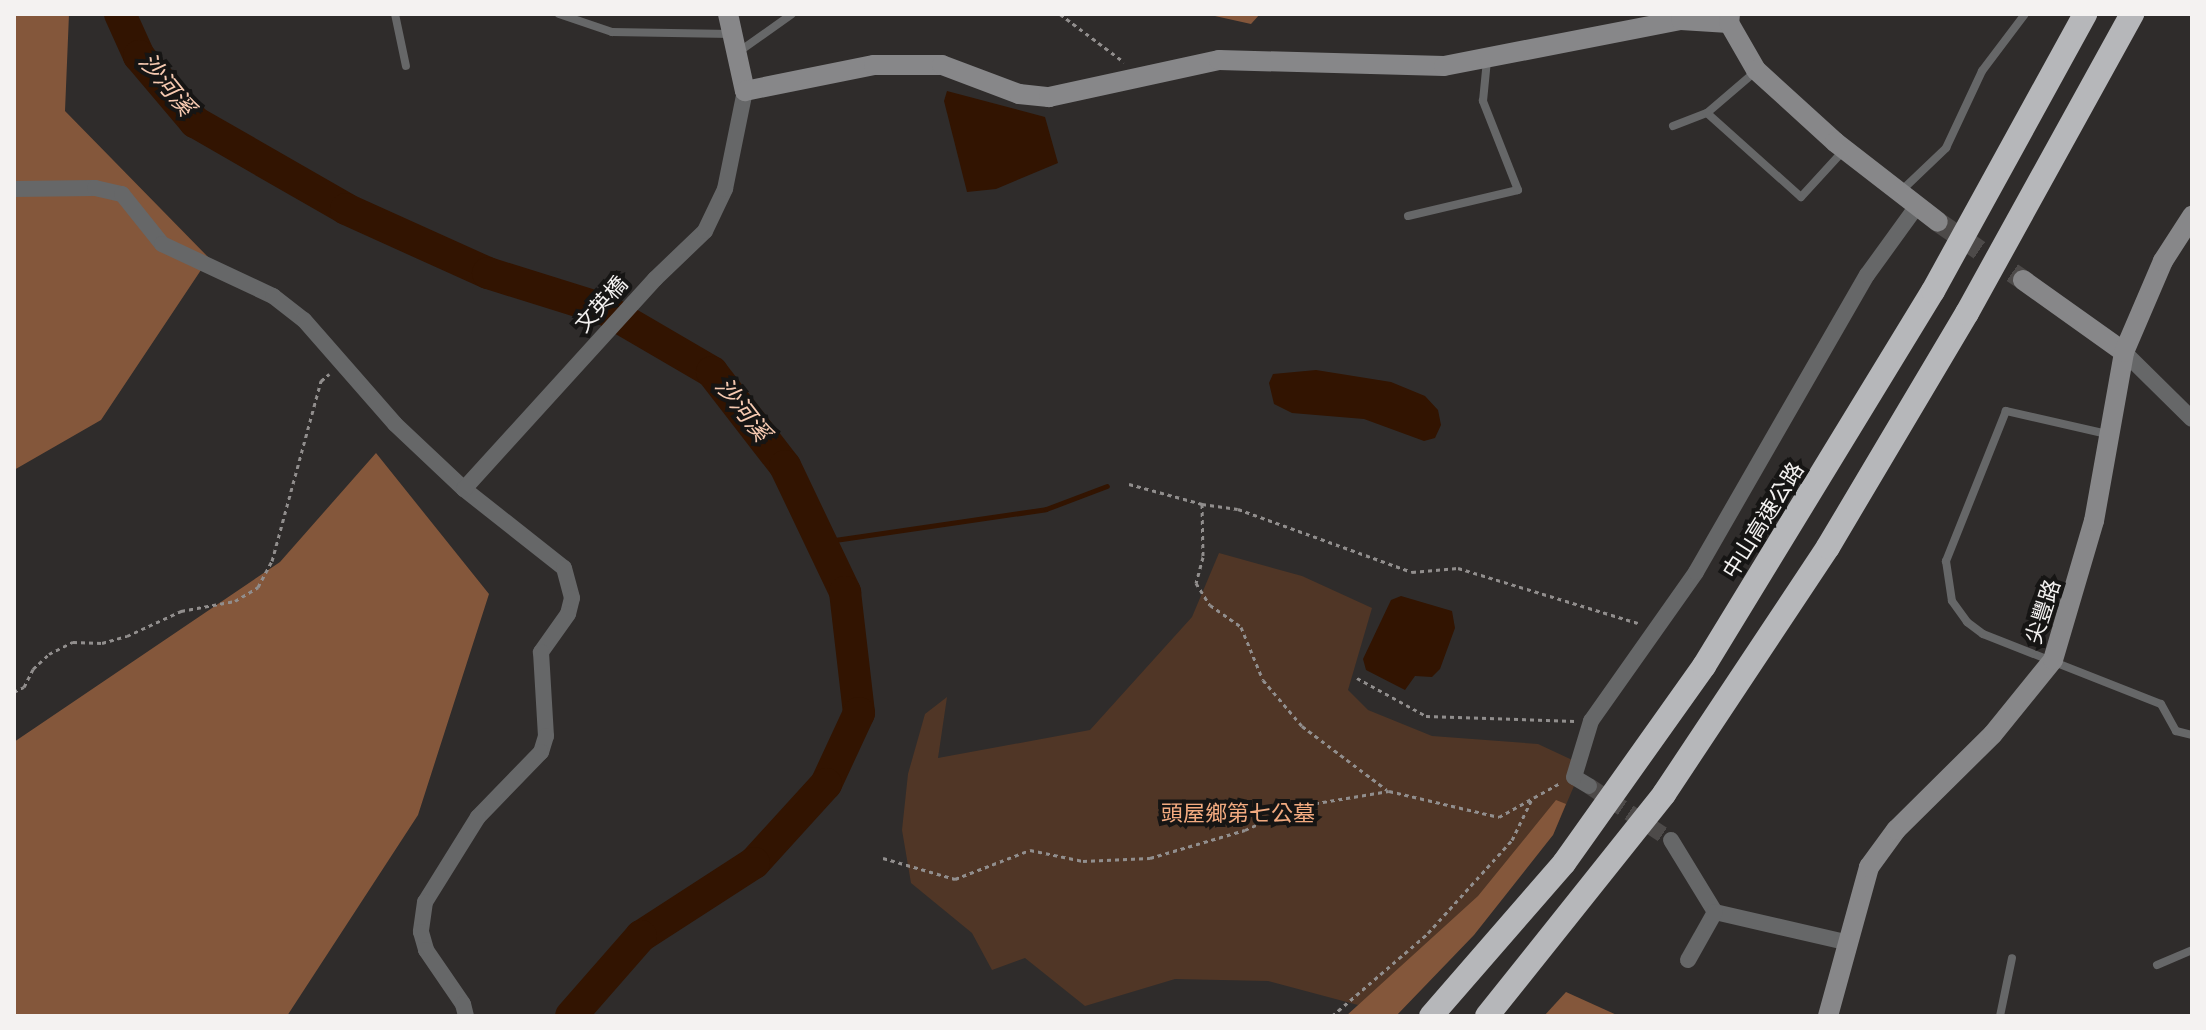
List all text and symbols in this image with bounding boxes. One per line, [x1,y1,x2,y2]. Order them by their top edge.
water label: 沙河溪 [132,48,200,122]
street label: 文英橋 [570,272,634,338]
water label: 沙河溪 [708,373,776,447]
street label: 中山高速公路 [1718,458,1810,584]
street label: 尖豐路 [2021,577,2067,647]
park label: 頭屋鄉第七公墓 [1161,802,1315,828]

